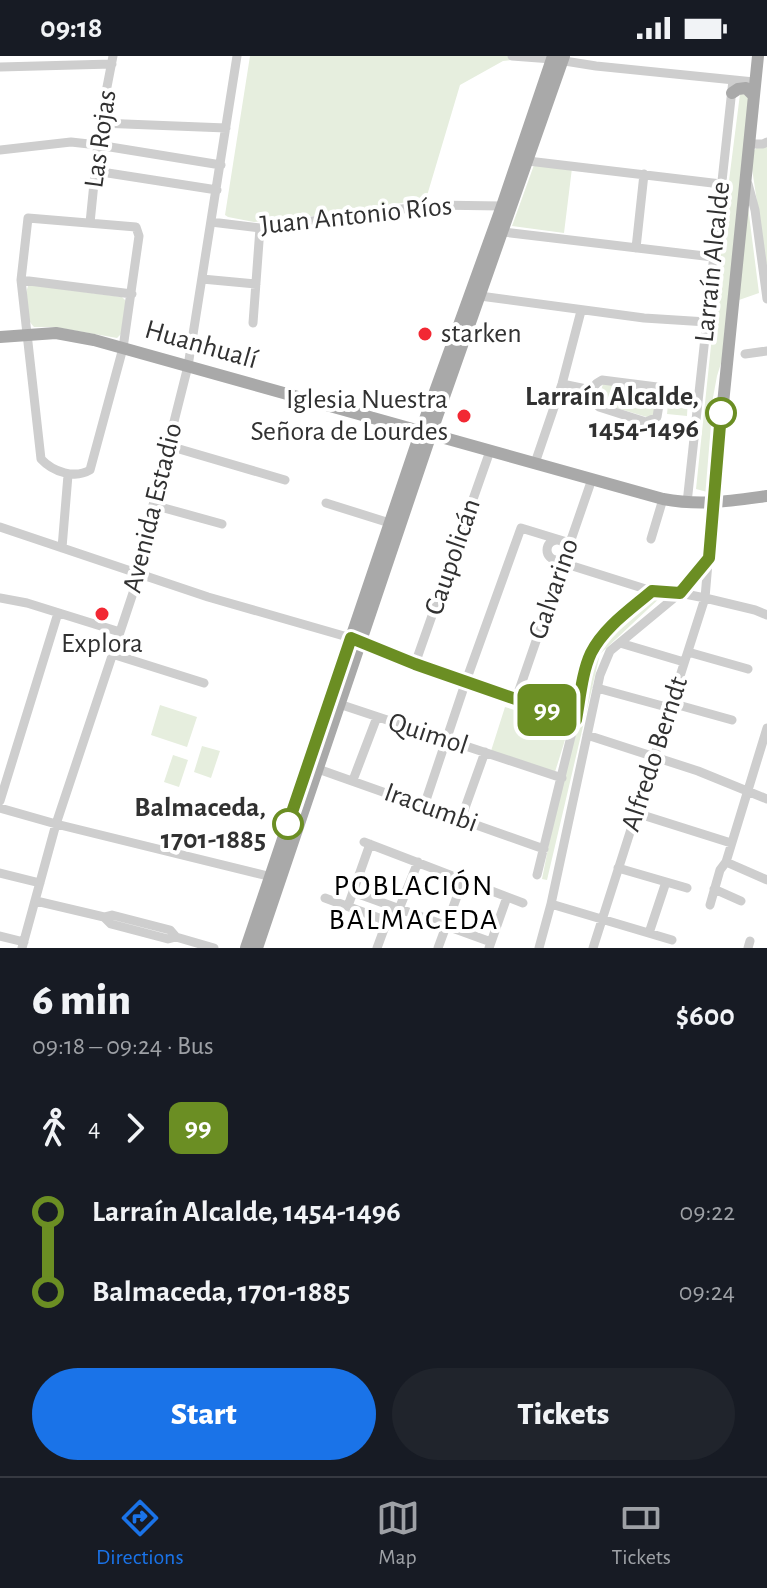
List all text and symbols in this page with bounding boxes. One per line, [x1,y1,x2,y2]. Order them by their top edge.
text: 09:18 [40,13,103,43]
street label: Las Rojas [80,88,122,190]
street label: Larraín Alcalde [691,180,735,344]
street label: Juan Antonio Ríos [259,192,453,240]
street label: Huanhualí [142,316,261,374]
place label: starken [441,320,522,348]
marker: starken [416,325,434,343]
place label: Larraín Alcalde, 1454-1496 [525,383,699,443]
place label: Iglesia Nuestra Señora de Lourdes [250,386,448,446]
marker: Larraín Alcalde, 1454-1496 [706,398,736,428]
marker: Iglesia Nuestra Señora de Lourdes [455,407,473,425]
street label: Avenida Estadio [118,420,188,596]
street label: Caupolicán [420,495,486,619]
street label: Galvarino [524,535,584,643]
marker: Explora [93,605,111,623]
place label: Explora [61,630,143,658]
street label: Alfredo Berndt [617,673,693,835]
line badge: 99 [511,684,583,736]
text: 99 [533,696,561,724]
street label: Quimol [385,708,471,760]
street label: Iracumbi [381,778,481,838]
place label: Balmaceda, 1701-1885 [134,794,266,854]
marker: Balmaceda, 1701-1885 [273,809,303,839]
district label: POBLACIÓN BALMACEDA [329,869,499,935]
text: 6 min [32,979,131,1023]
text: $600 [676,1001,735,1031]
text: 09:18 – 09:24 · Bus [32,1033,214,1059]
icon: walk [32,1106,76,1150]
icon: forward [113,1106,157,1150]
text: 99 [185,1114,212,1142]
text: 4 [88,1115,101,1141]
text: Larraín Alcalde, 1454-1496 [92,1197,401,1227]
text: 09:22 [679,1199,735,1225]
text: Balmaceda, 1701-1885 [92,1277,350,1307]
text: 09:24 [679,1279,735,1305]
button: Start [32,1368,376,1460]
button: Tickets [392,1368,735,1460]
tab: Directions [96,1496,184,1570]
tab: Map [376,1496,420,1570]
tab: Tickets [611,1496,671,1570]

